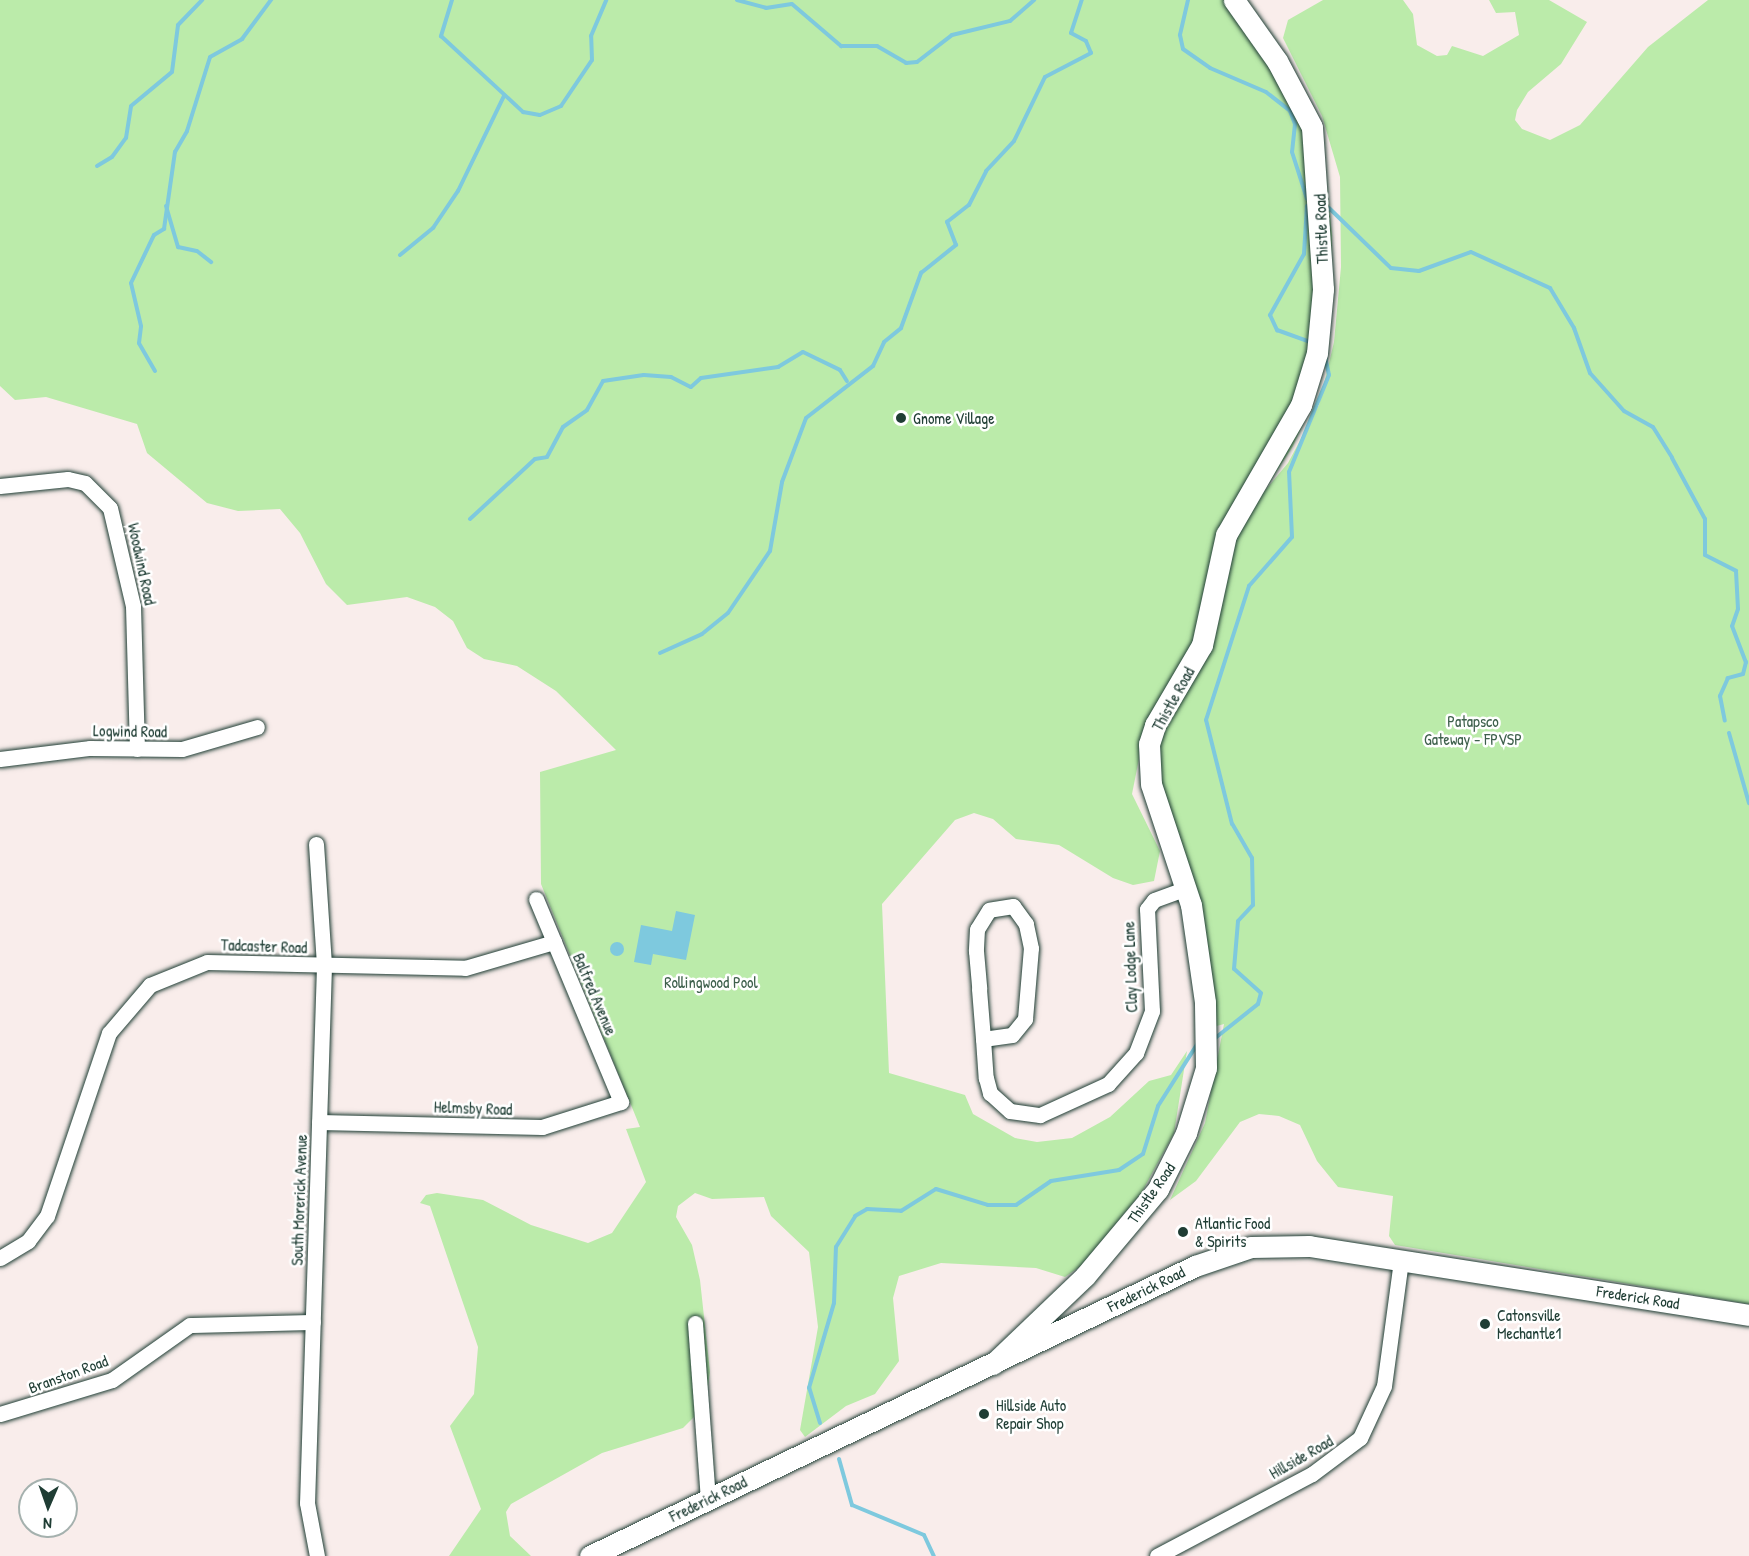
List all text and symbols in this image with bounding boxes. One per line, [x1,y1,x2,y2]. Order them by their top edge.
street label: Thistle Road [1310,194,1332,264]
place label: Gnome Village [913,408,995,428]
marker: Gnome Village [894,411,908,425]
street label: Woodwind Road [124,521,160,607]
street label: Thistle Road [1148,664,1198,734]
park label: Patapsco Gateway - FPVSP [1424,711,1522,749]
street label: Logwind Road [93,721,167,741]
street label: Clay Lodge Lane [1119,921,1141,1013]
street label: Tadcaster Road [220,935,308,957]
street label: Balfred Avenue [569,950,621,1038]
park label: Rollingwood Pool [664,972,758,992]
street label: Helmsby Road [433,1097,513,1119]
street label: South Morerick Avenue [287,1134,311,1266]
street label: Thistle Road [1123,1159,1179,1227]
place label: Atlantic Food & Spirits [1195,1213,1270,1251]
marker: Atlantic Food & Spirits [1176,1225,1190,1239]
street label: Frederick Road [1104,1262,1188,1316]
street label: Frederick Road [1595,1281,1681,1313]
place label: Catonsville Mechantle1 [1497,1305,1561,1343]
marker: Catonsville Mechantle1 [1478,1317,1492,1331]
street label: Branston Road [26,1351,110,1397]
place label: Hillside Auto Repair Shop [996,1395,1066,1433]
marker: Hillside Auto Repair Shop [977,1407,991,1421]
street label: Hillside Road [1266,1431,1336,1483]
street label: Frederick Road [666,1472,750,1526]
north arrow [18,1478,78,1538]
text: N [43,1513,52,1535]

